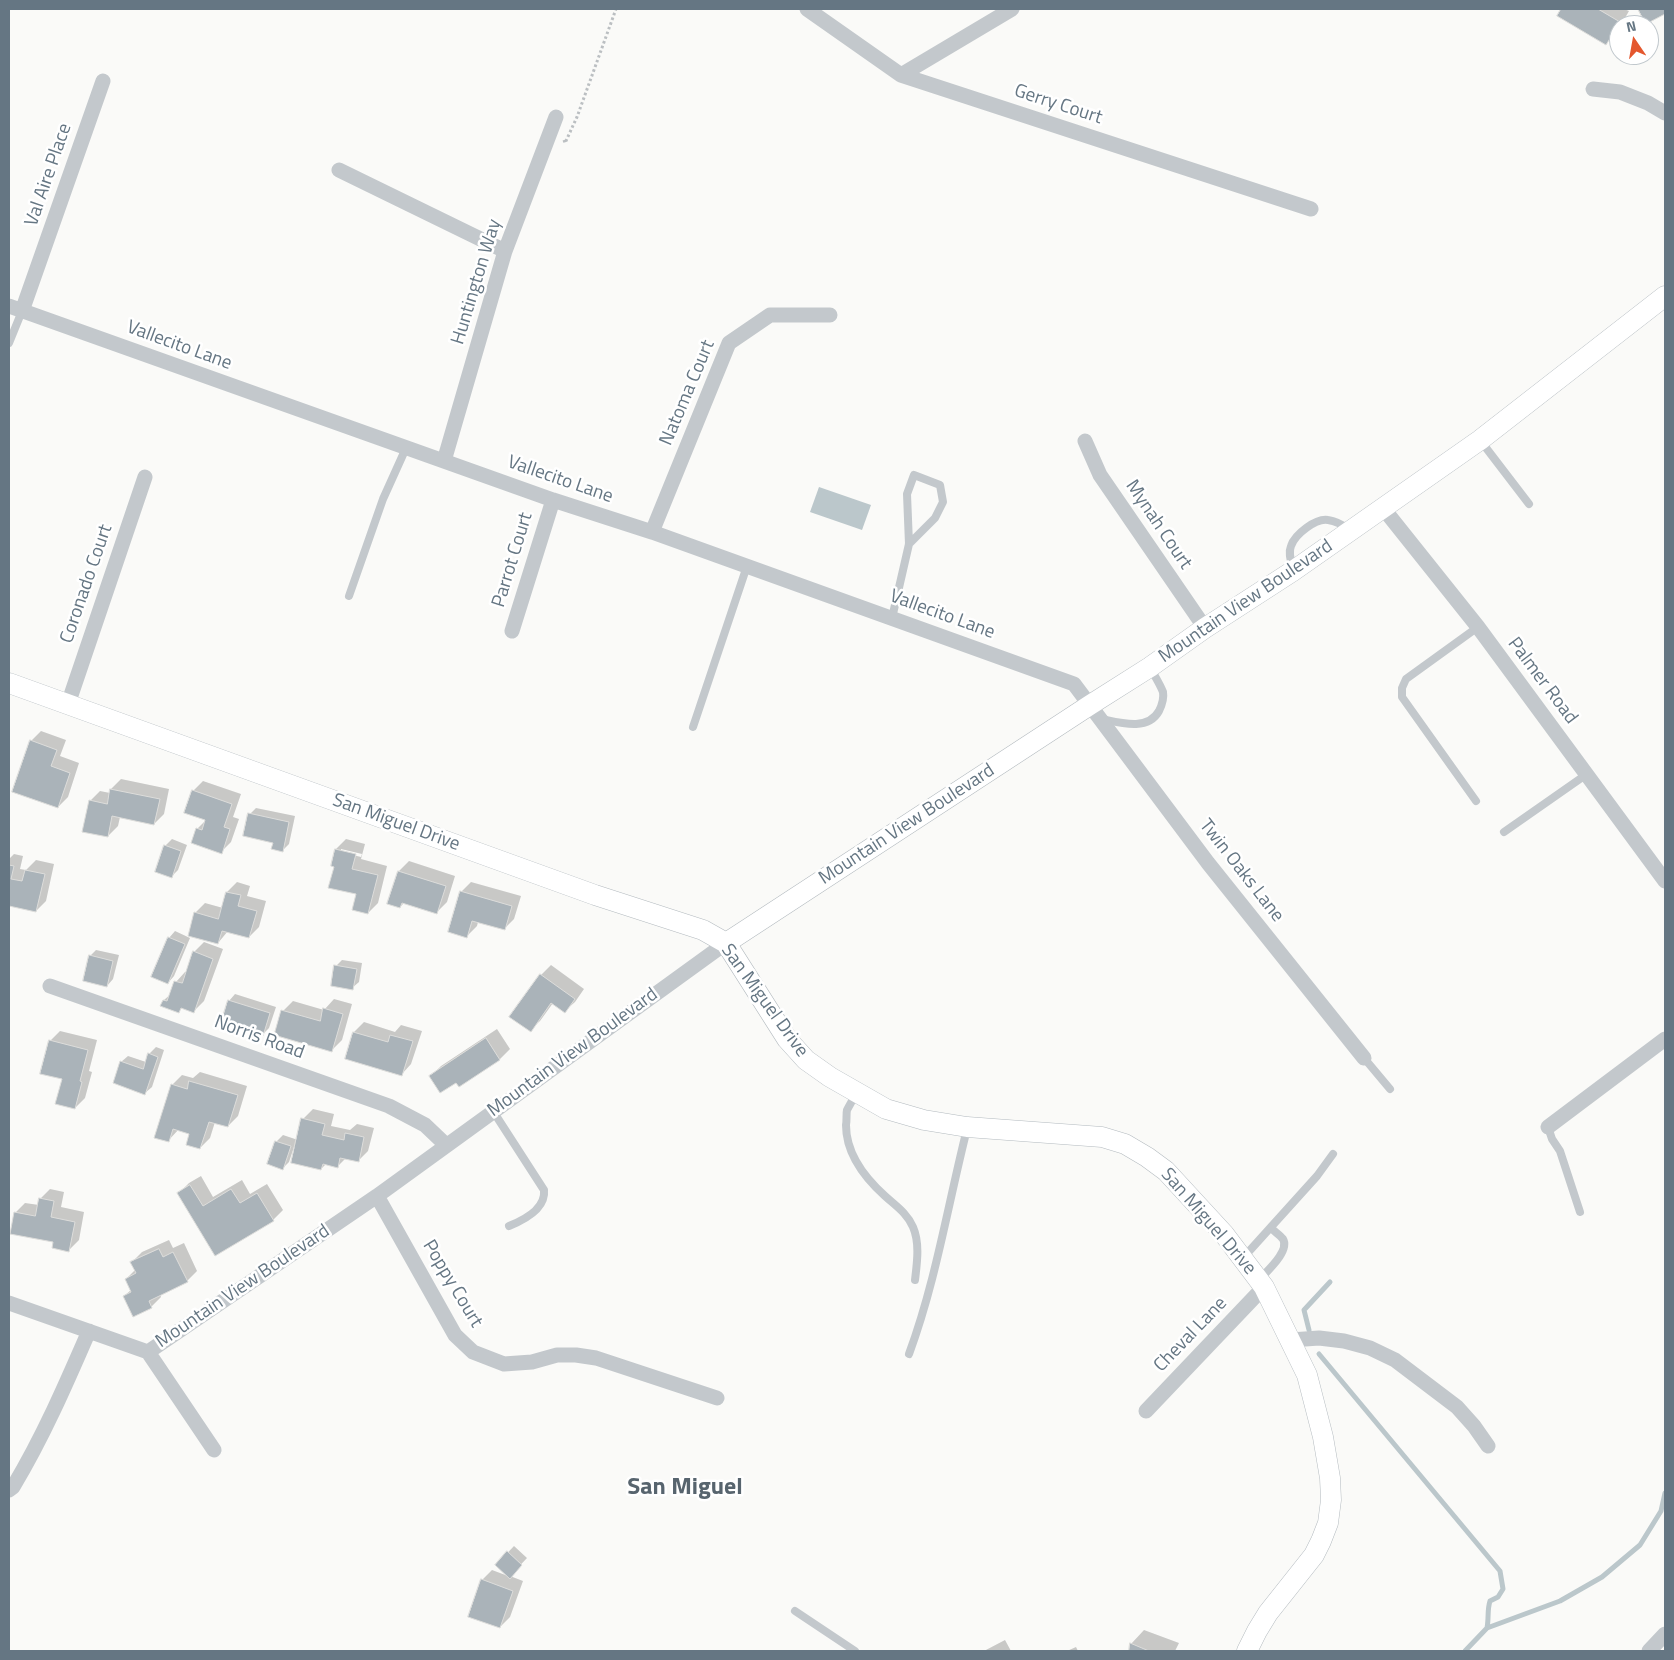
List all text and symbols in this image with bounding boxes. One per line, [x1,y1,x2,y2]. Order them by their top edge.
north arrow [1609,15,1659,65]
text: N [1624,15,1638,37]
street label: Gerry Court [1011,80,1105,130]
street label: Val Aire Place [21,121,77,229]
street label: Huntington Way [447,216,507,348]
street label: Vallecito Lane [123,316,235,376]
street label: Natoma Court [656,337,720,449]
street label: Vallecito Lane [504,451,616,509]
street label: Mynah Court [1120,476,1196,574]
street label: Parrot Court [488,510,538,610]
street label: Coronado Court [56,522,118,646]
street label: Mountain View Boulevard [1155,535,1337,669]
street label: Vallecito Lane [886,585,998,645]
street label: Palmer Road [1502,633,1582,729]
street label: Mountain View Boulevard [815,760,999,890]
street label: San Miguel Drive [329,789,463,857]
street label: Twin Oaks Lane [1194,815,1288,927]
street label: San Miguel Drive [715,940,813,1062]
street label: Mountain View Boulevard [483,984,663,1122]
street label: Norris Road [211,1011,307,1065]
street label: San Miguel Drive [1155,1164,1261,1280]
street label: Mountain View Boulevard [152,1220,334,1354]
street label: Poppy Court [417,1236,487,1332]
street label: Cheval Lane [1150,1293,1232,1377]
district label: San Miguel [627,1474,743,1502]

